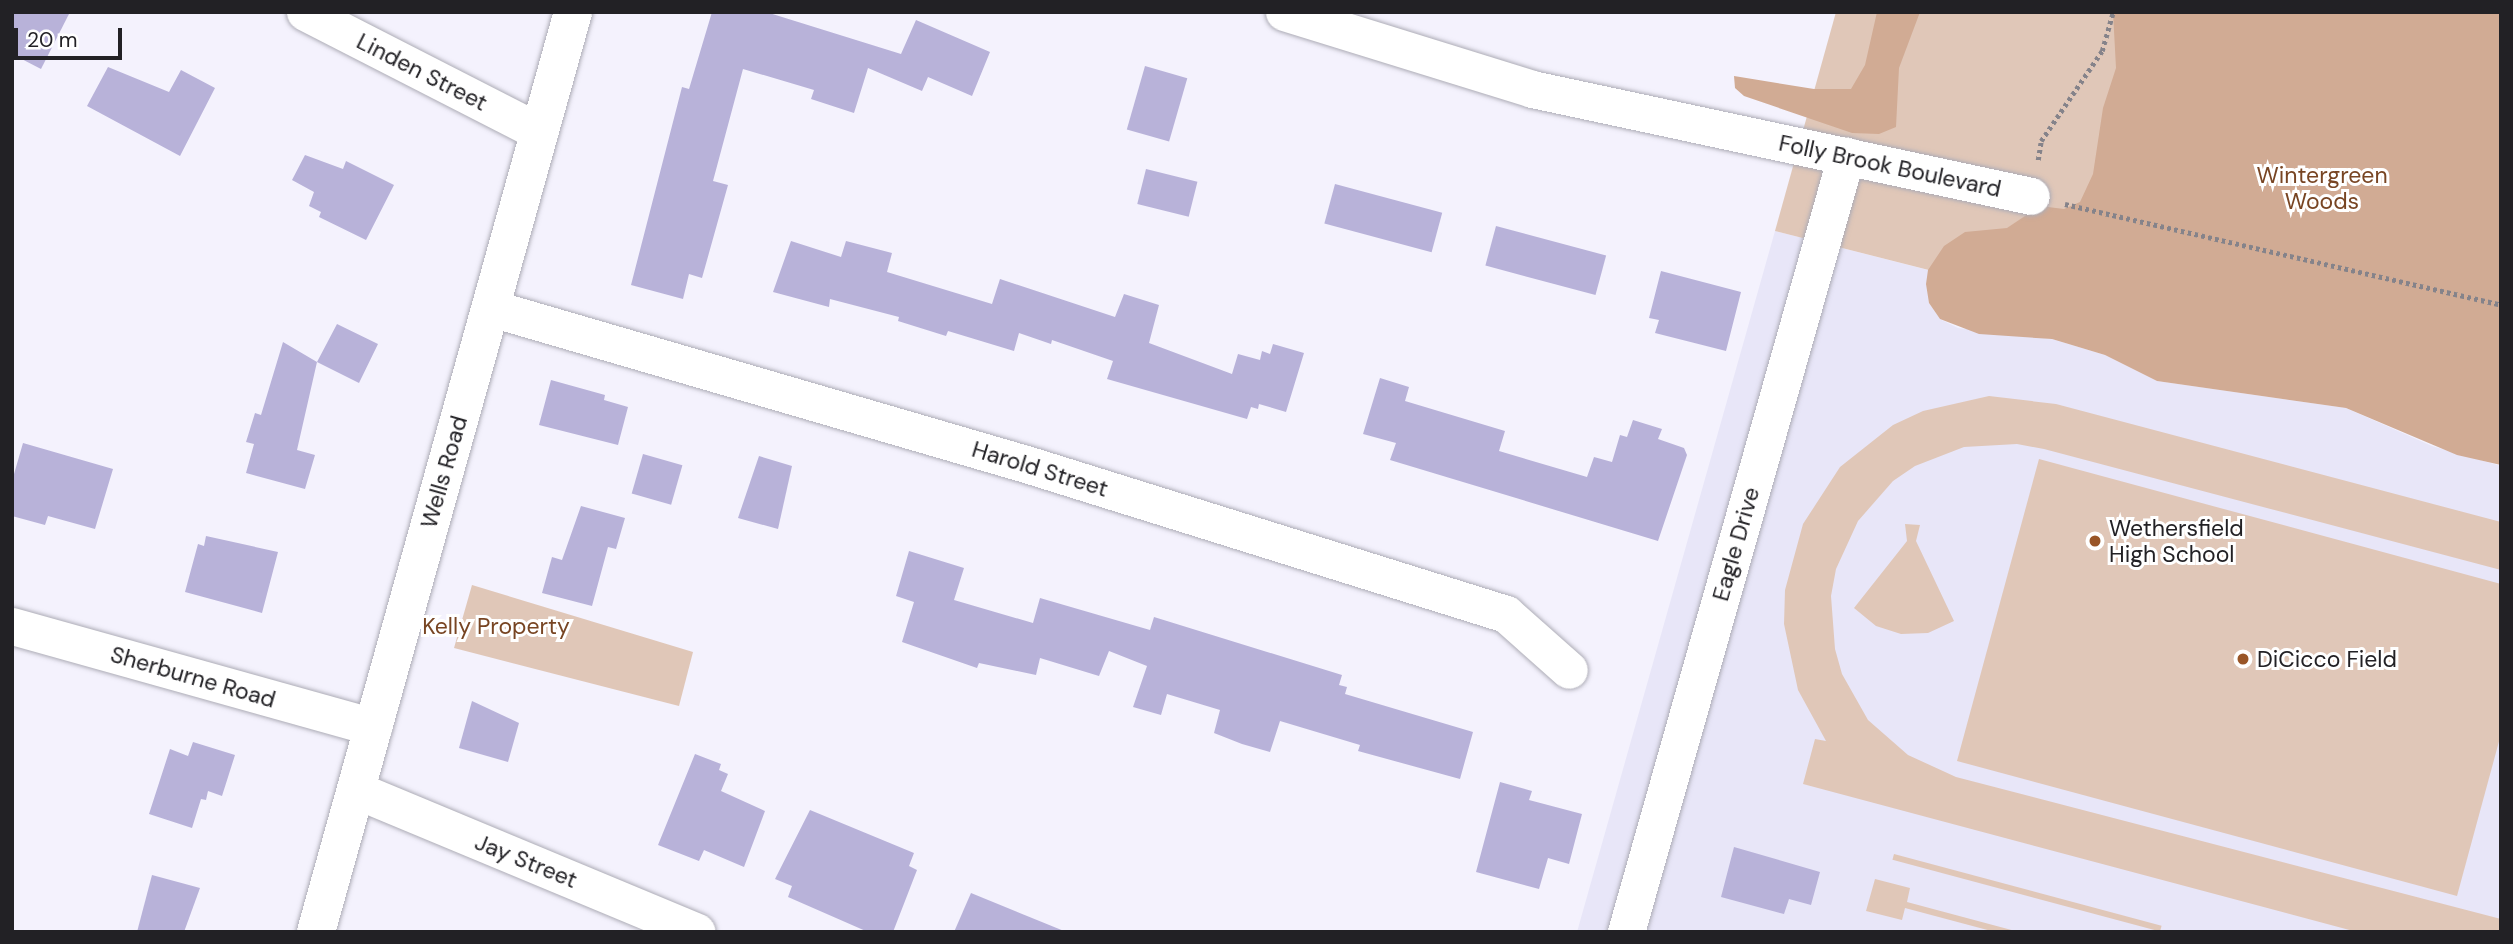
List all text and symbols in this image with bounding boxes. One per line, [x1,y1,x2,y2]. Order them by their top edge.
scale bar [18,14,126,58]
text: 20 m [27,26,78,54]
street label: Linden Street [352,27,492,117]
street label: Folly Brook Boulevard [1776,129,2004,203]
park label: Wintergreen Woods [2256,161,2388,215]
street label: Wells Road [415,413,473,531]
street label: Harold Street [969,435,1111,503]
street label: Eagle Drive [1707,484,1765,604]
place label: Wethersfield High School [2109,514,2244,568]
marker: Wethersfield High School [2087,533,2103,549]
park label: Kelly Property [422,612,570,640]
street label: Sherburne Road [107,640,279,714]
place label: DiCicco Field [2257,645,2397,673]
marker: DiCicco Field [2235,651,2251,667]
street label: Jay Street [471,828,581,894]

